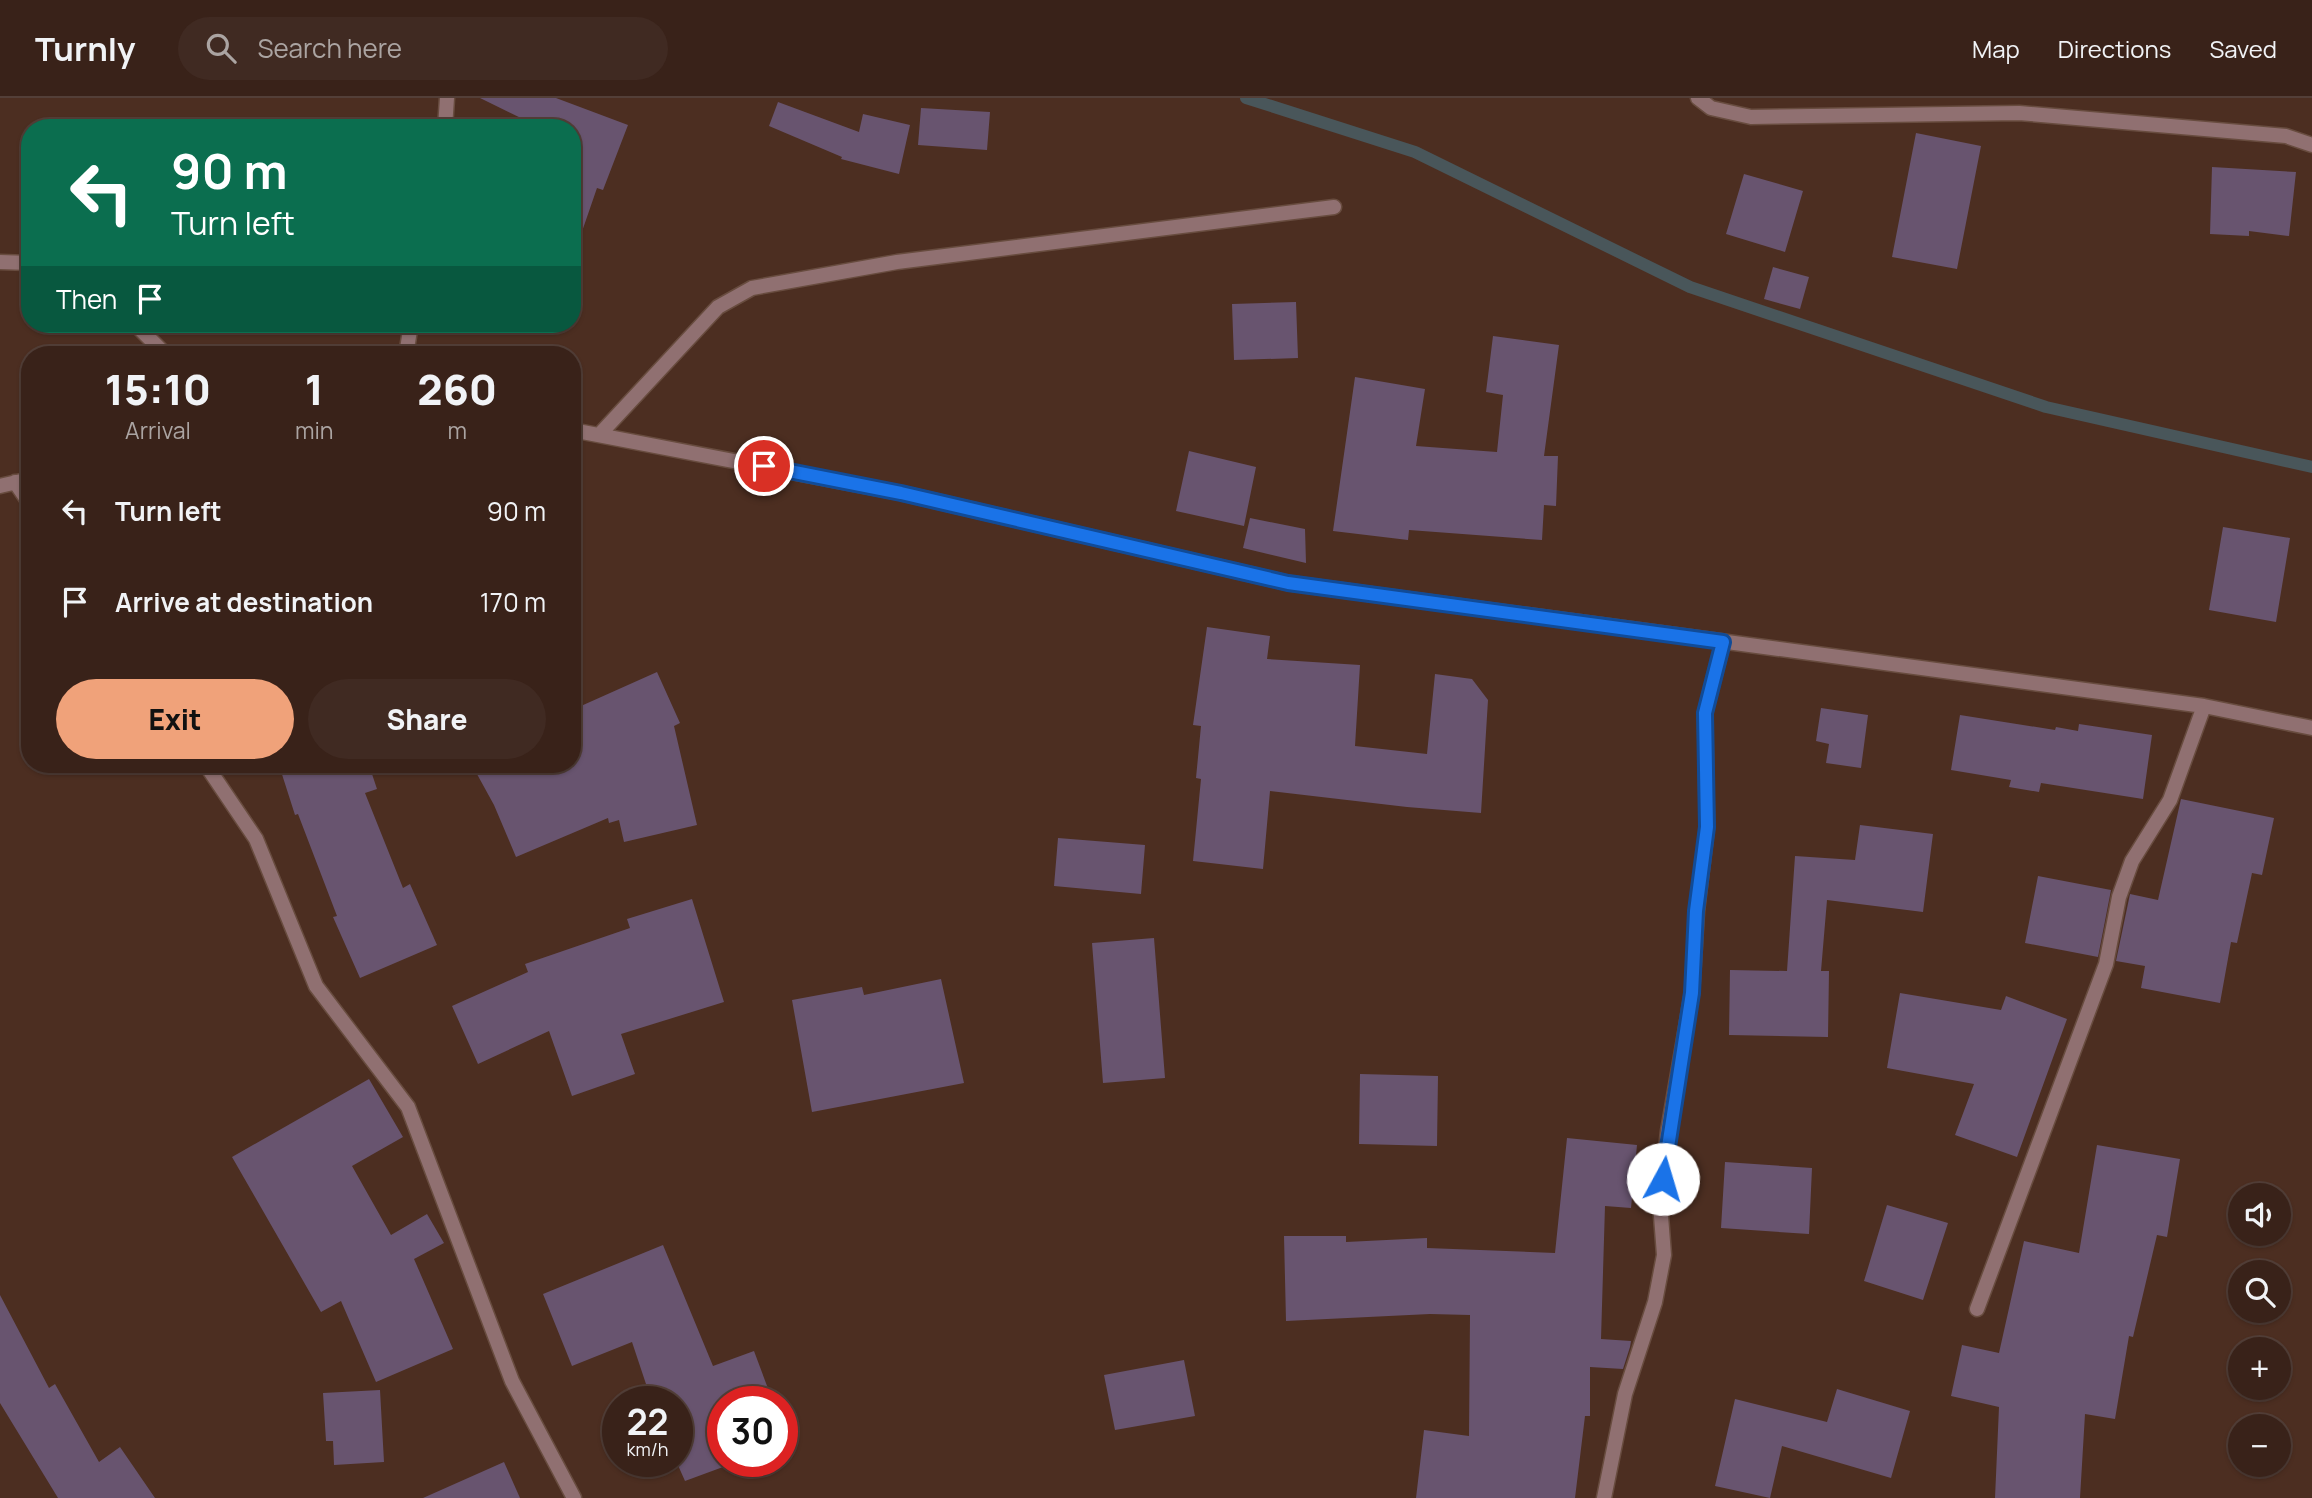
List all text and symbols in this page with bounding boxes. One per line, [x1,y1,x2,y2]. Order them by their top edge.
search box [178,17,668,80]
text: Turnly [35,26,136,71]
icon: search [202,29,240,67]
text: Search here [258,30,402,66]
text: Map [1972,32,2020,65]
text: Directions [2058,32,2171,65]
text: Saved [2209,32,2277,65]
text: 90 m [171,137,288,204]
icon: left [56,147,147,238]
text: Turn left [171,201,295,245]
icon: arrive [131,280,169,318]
text: Then [56,281,117,317]
text: 15:10 [105,360,211,418]
text: 1 [305,360,324,418]
text: 260 [417,360,497,418]
text: Arrival [125,414,191,446]
text: min [295,414,333,446]
text: m [447,414,467,446]
pin [734,436,794,496]
icon: arrive [745,447,783,485]
icon: left [56,492,94,530]
text: Turn left [115,493,222,529]
text: 90 m [487,493,546,529]
icon: arrive [56,583,94,621]
text: Arrive at destination [115,584,373,620]
text: 170 m [480,584,546,620]
button: Exit [56,679,294,759]
button: Share [308,679,546,759]
position arrow [1626,1142,1700,1216]
map controls [2228,1183,2291,1477]
button: sound [2228,1183,2291,1246]
button: search [2228,1260,2291,1323]
button: + [2228,1337,2291,1400]
speed limit sign: 30 [707,1386,798,1477]
text: 22 [627,1398,668,1446]
button: − [2228,1414,2291,1477]
text: km/h [627,1437,668,1461]

